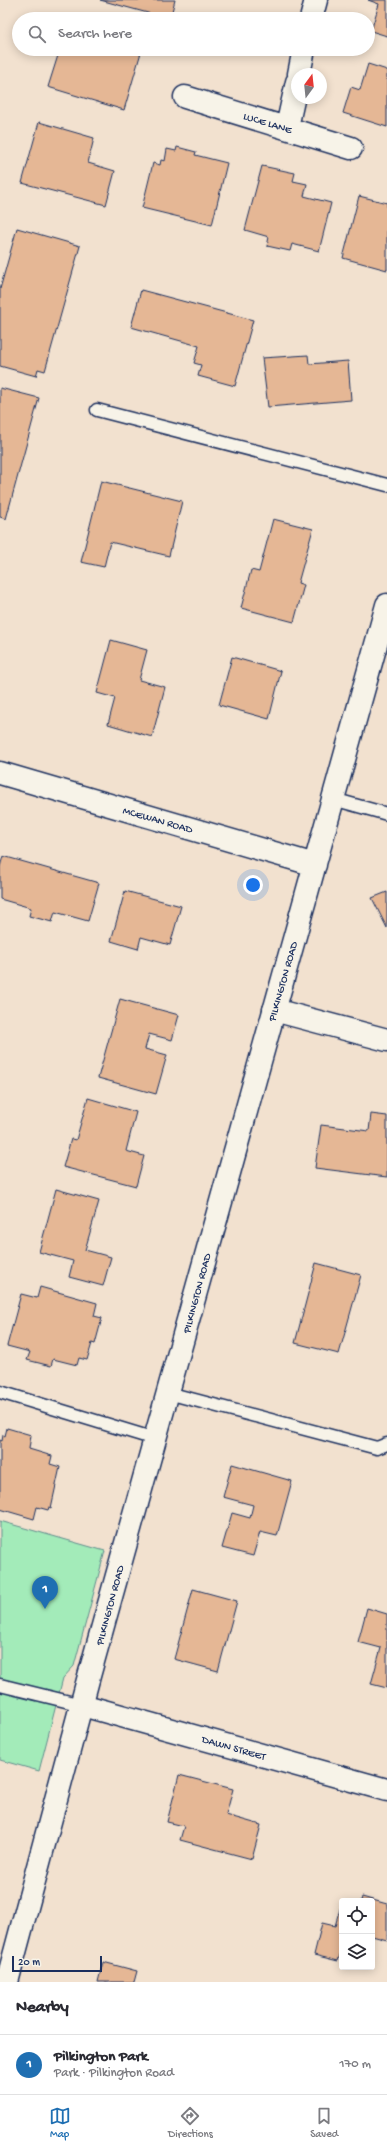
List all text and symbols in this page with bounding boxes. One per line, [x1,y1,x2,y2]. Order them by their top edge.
search box [12,12,375,56]
icon: search [26,23,48,45]
text: Search here [58,25,132,43]
north arrow [291,68,327,104]
street label: LUCE LANE [242,111,294,137]
street label: MCEWAN ROAD [121,805,195,837]
your location [243,875,263,895]
street label: PILKINGTON ROAD [267,940,301,1024]
street label: PILKINGTON ROAD [181,1251,215,1336]
street label: PILKINGTON ROAD [94,1563,128,1648]
pin: 1 [32,1576,58,1609]
street label: DAWN STREET [199,1734,267,1764]
map controls [339,1898,375,1970]
button: locate [339,1898,375,1934]
button: layers [339,1934,375,1970]
scale bar [12,1954,102,1973]
text: 20 m [18,1957,40,1969]
text: Nearby [16,1998,69,2018]
text: Pilkington Park [54,2048,148,2066]
text: 1 [26,2057,32,2072]
text: 170 m [339,2057,371,2072]
text: Park · Pilkington Road [54,2066,174,2081]
tab: Map [49,2105,71,2141]
tab: Directions [168,2105,213,2141]
tab: Saved [310,2105,338,2141]

